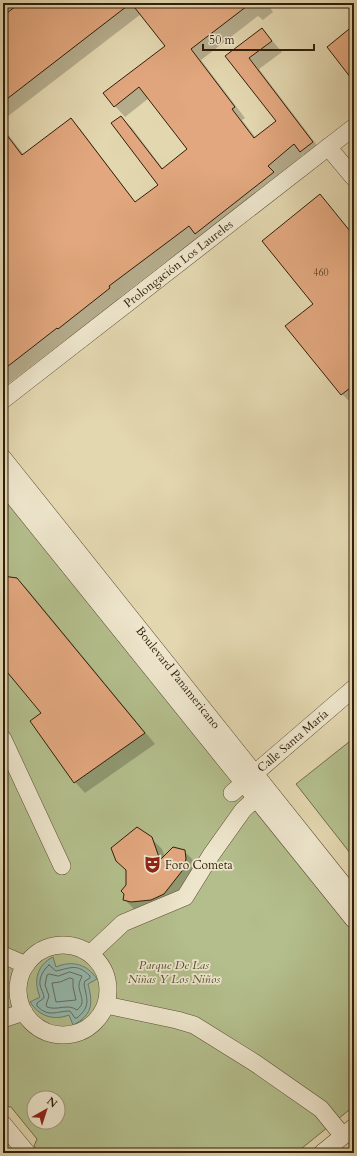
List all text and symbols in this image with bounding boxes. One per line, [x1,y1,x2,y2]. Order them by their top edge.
scale bar [203,26,314,52]
text: 50 m [209,32,236,48]
street label: Prolongación Los Laureles [120,216,236,311]
house number: 460 [313,266,329,280]
street label: Boulevard Panamericano [132,623,224,733]
street label: Calle Santa María [254,705,332,776]
theatre icon: Foro Cometa [142,855,162,875]
place label: Foro Cometa [165,857,233,873]
park label: Parque De Las Niñas Y Los Niños [128,957,220,987]
north arrow [26,1090,66,1130]
text: N [44,1094,61,1112]

